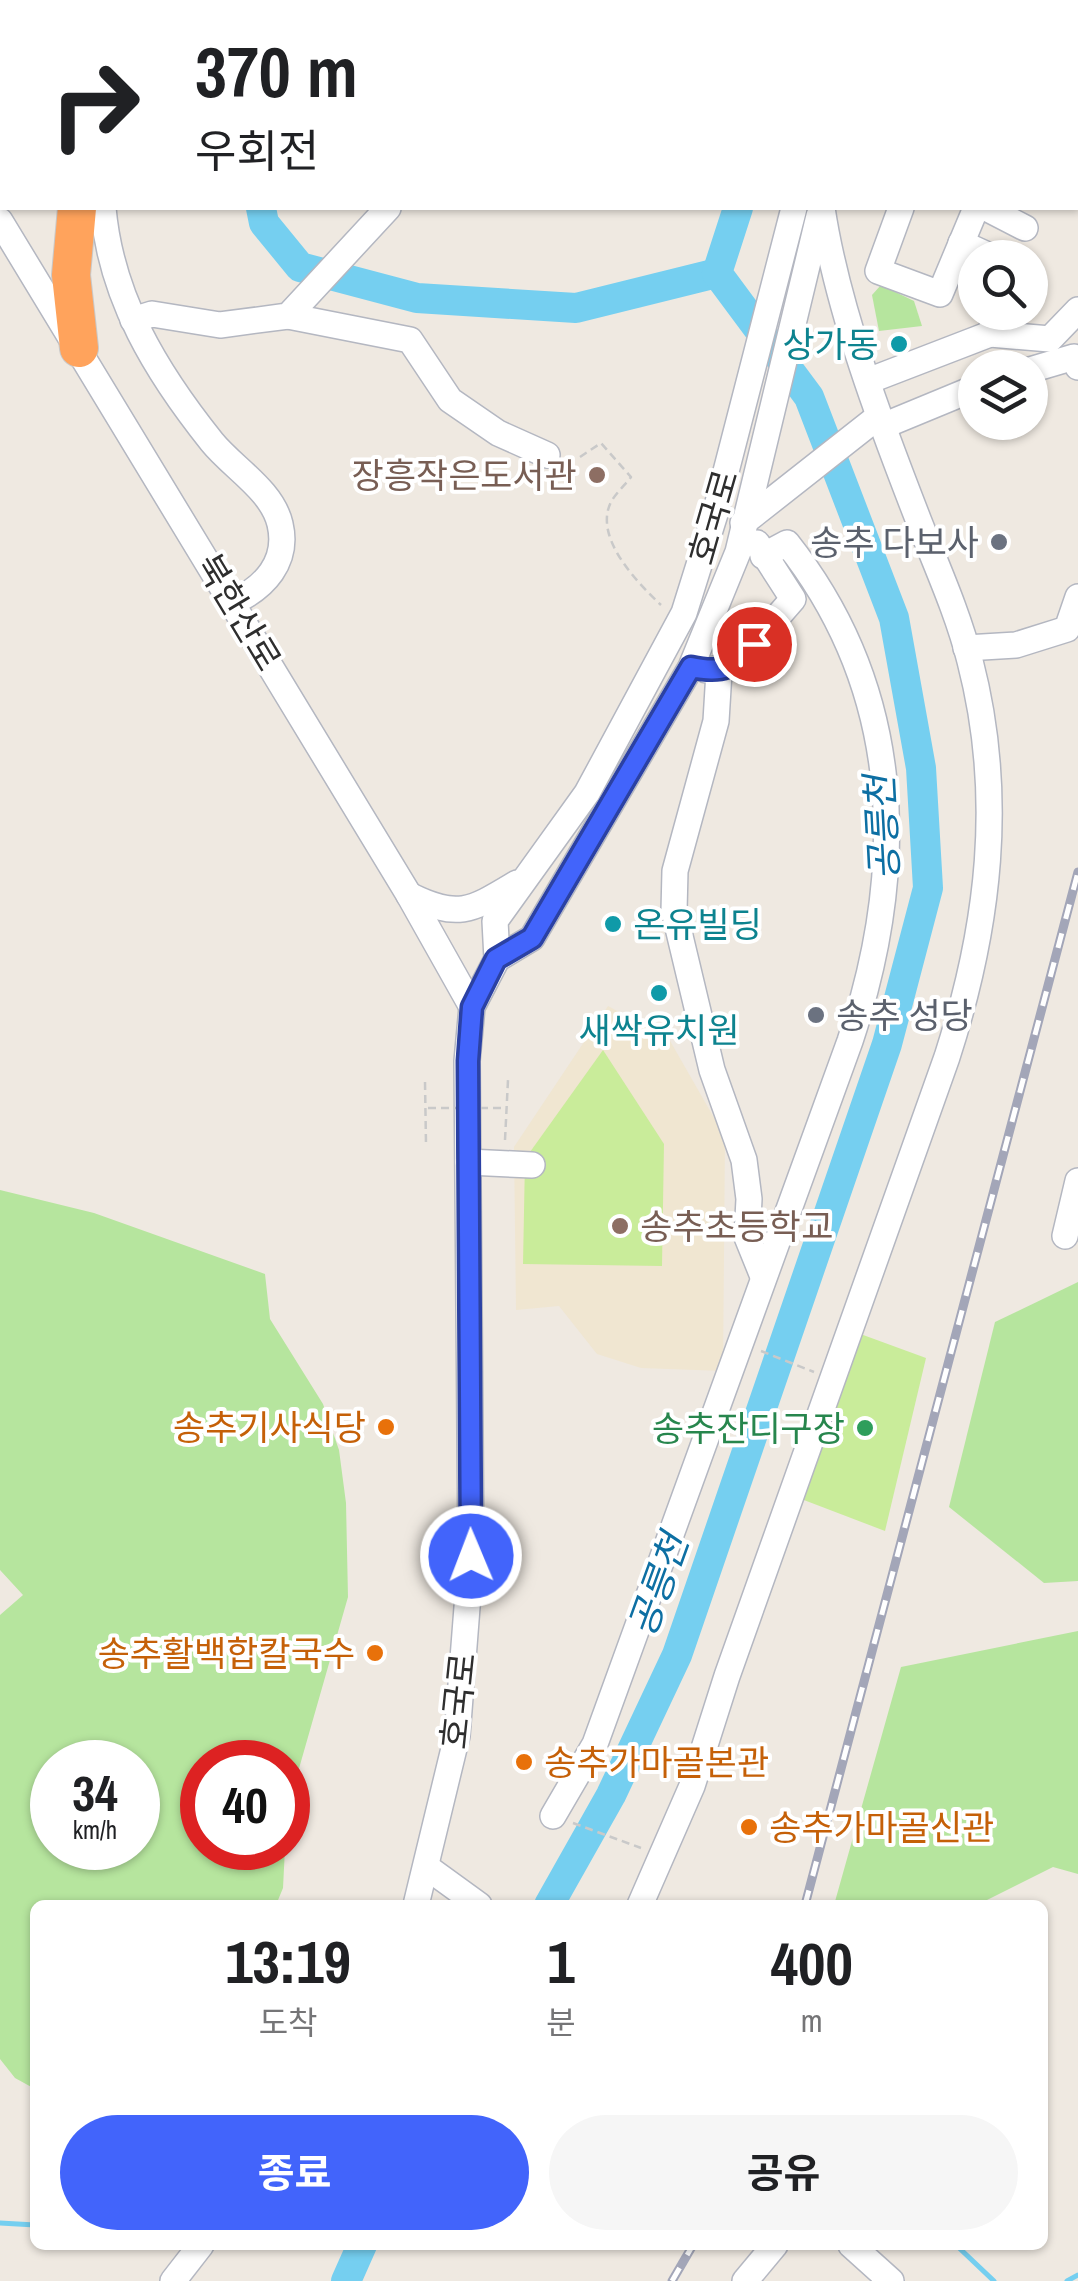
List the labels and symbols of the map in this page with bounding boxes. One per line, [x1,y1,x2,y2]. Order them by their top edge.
place label: 상가동 [782,321,879,368]
marker: 상가동 [888,333,910,355]
place label: 장흥작은도서관 [352,452,577,499]
marker: 장흥작은도서관 [586,464,608,486]
street label: 호국로 [677,464,749,570]
place label: 송추 다보사 [810,519,979,566]
marker: 송추 다보사 [988,531,1010,553]
street label: 북한산로 [186,545,292,679]
pin [712,602,797,687]
water label: 공릉천 [854,770,910,882]
place label: 온유빌딩 [633,901,762,948]
marker: 온유빌딩 [602,913,624,935]
marker: 새싹유치원 [648,982,670,1004]
place label: 송추 성당 [836,992,973,1039]
marker: 송추 성당 [805,1004,827,1026]
place label: 새싹유치원 [578,1007,740,1054]
place label: 송추초등학교 [640,1203,833,1250]
marker: 송추초등학교 [609,1215,631,1237]
place label: 송추기사식당 [173,1404,366,1451]
place label: 송추잔디구장 [652,1405,845,1452]
marker: 송추기사식당 [375,1416,397,1438]
marker: 송추잔디구장 [854,1417,876,1439]
position arrow [419,1504,523,1608]
water label: 공릉천 [616,1523,701,1643]
place label: 송추활백합칼국수 [97,1630,355,1677]
marker: 송추활백합칼국수 [364,1642,386,1664]
street label: 호국로 [430,1651,486,1751]
place label: 송추가마골본관 [544,1739,769,1786]
speed limit sign: 40 [180,1740,310,1870]
marker: 송추가마골본관 [513,1751,535,1773]
place label: 송추가마골신관 [769,1804,994,1851]
marker: 송추가마골신관 [738,1816,760,1838]

